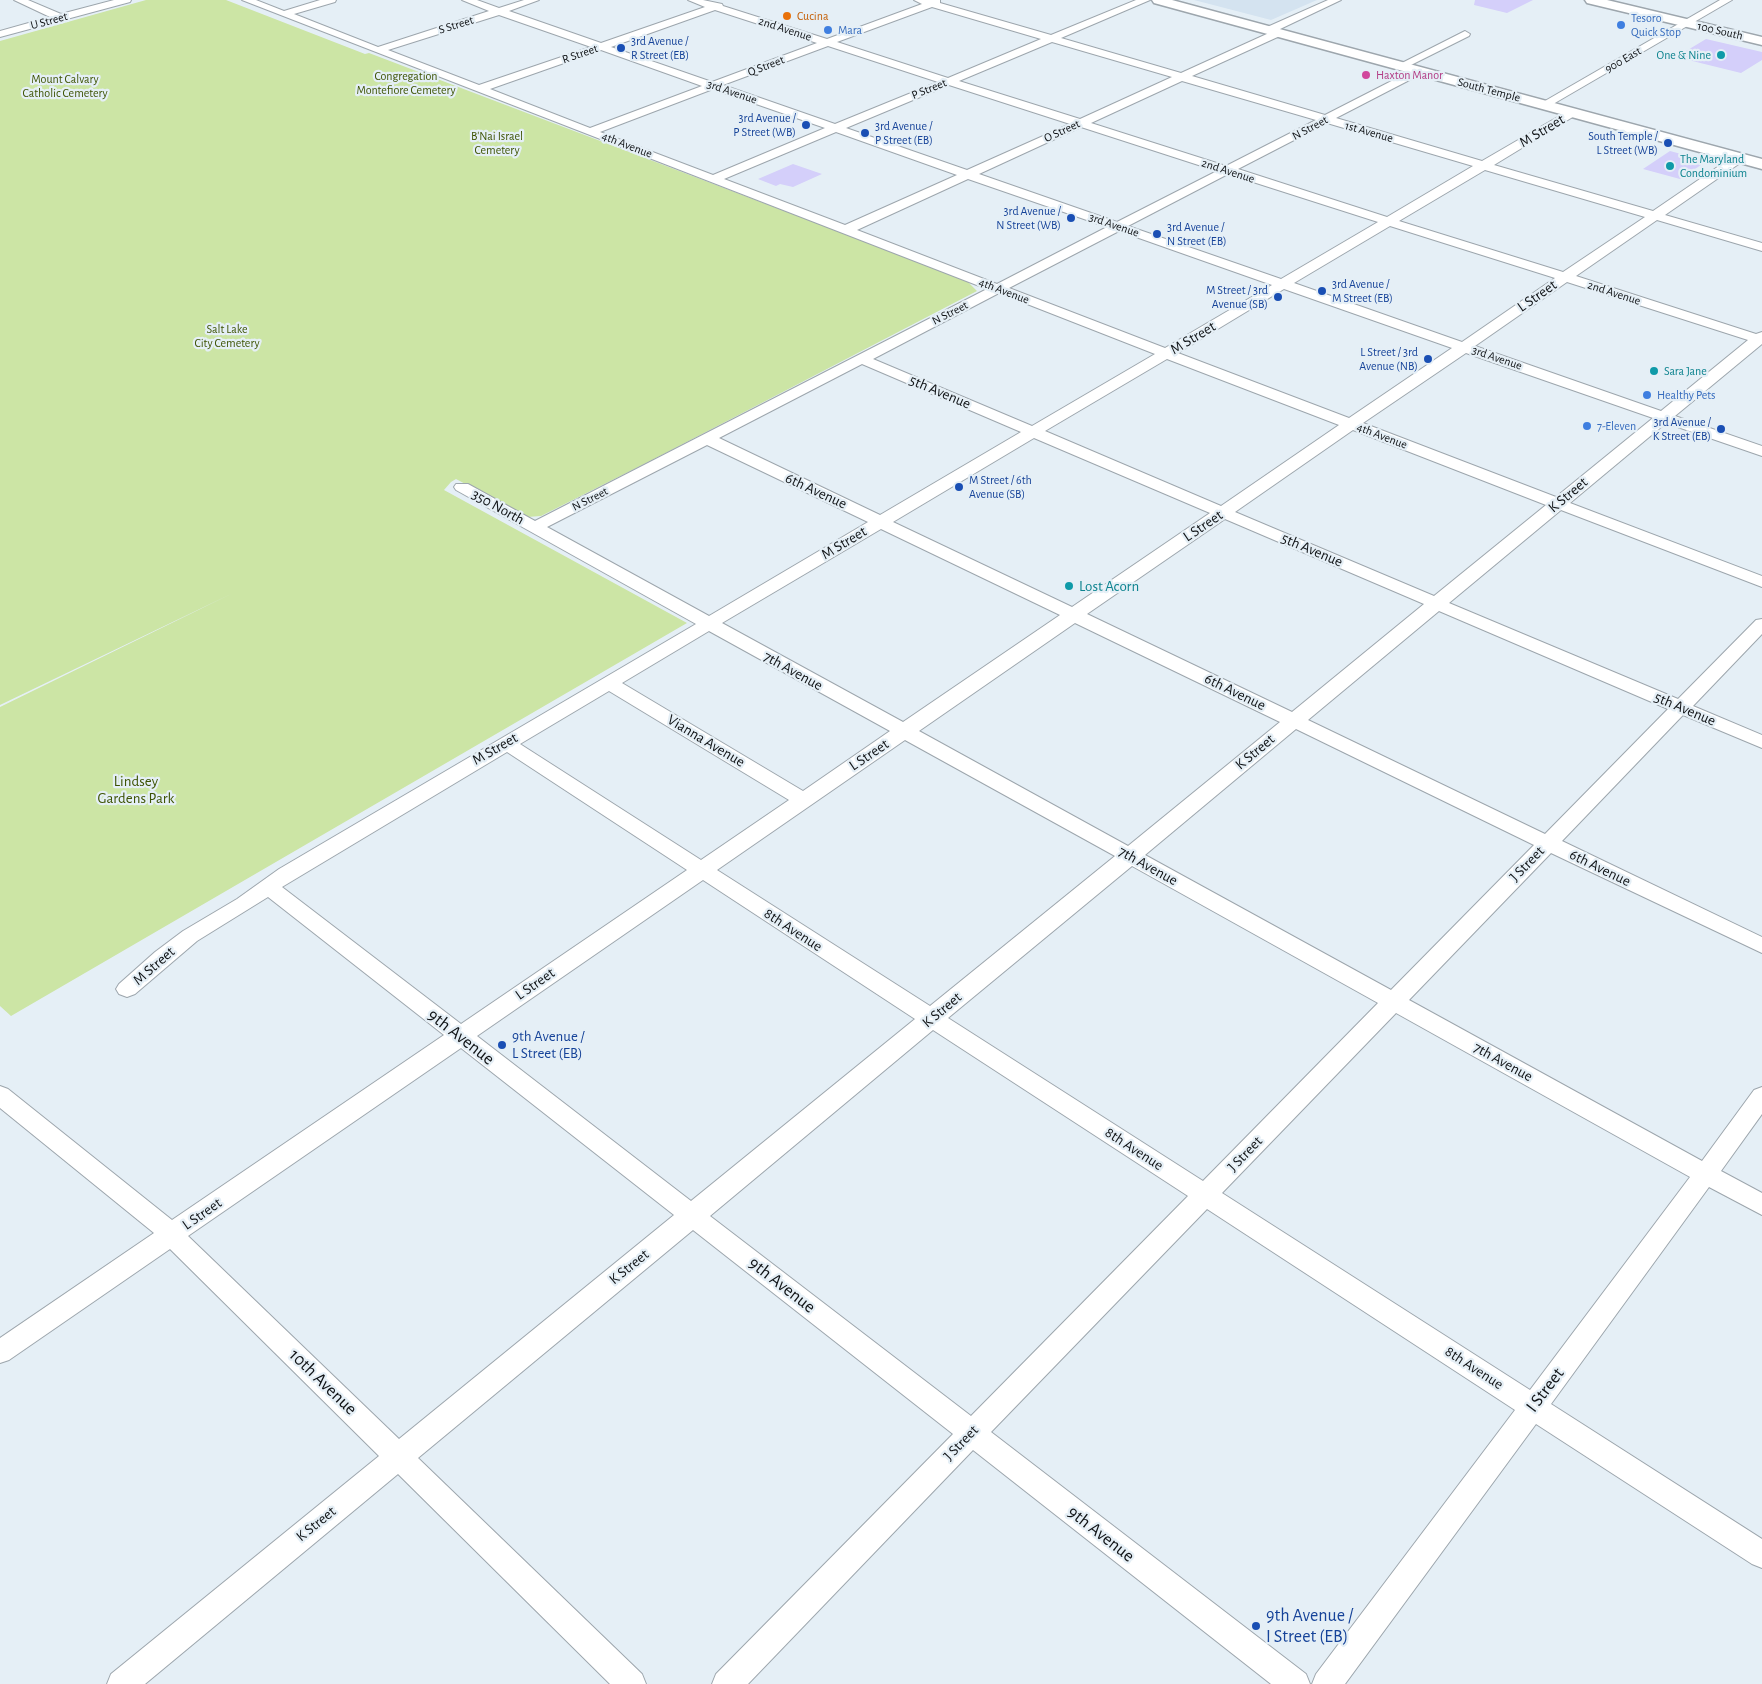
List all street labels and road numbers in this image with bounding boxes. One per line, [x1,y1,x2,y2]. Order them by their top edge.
street label: U Street [29,9,69,33]
street label: S Street [437,13,475,37]
street label: 2nd Avenue [757,14,813,44]
street label: 100 South [1696,19,1744,43]
street label: R Street [560,41,600,67]
street label: 900 East [1602,44,1644,76]
street label: Q Street [746,52,786,80]
street label: P Street [909,75,949,103]
street label: South Temple [1456,75,1522,105]
street label: 3rd Avenue [705,77,759,107]
street label: M Street [1516,111,1568,151]
street label: N Street [1290,113,1330,143]
street label: O Street [1042,116,1082,146]
street label: 1st Avenue [1343,118,1395,146]
street label: 4th Avenue [600,129,654,161]
street label: 2nd Avenue [1200,156,1256,186]
street label: 3rd Avenue [1087,210,1141,240]
street label: 4th Avenue [977,275,1031,307]
street label: L Street [1514,276,1560,316]
street label: 2nd Avenue [1586,278,1642,308]
street label: N Street [930,298,970,328]
street label: M Street [1167,318,1219,358]
street label: 3rd Avenue [1470,343,1524,373]
street label: 5th Avenue [907,371,973,413]
street label: 4th Avenue [1355,420,1409,452]
street label: 6th Avenue [782,469,850,513]
street label: K Street [1545,473,1591,517]
street label: N Street [570,484,610,514]
street label: 350 North [469,485,527,529]
street label: L Street [1180,506,1226,546]
street label: M Street [818,523,870,563]
street label: 5th Avenue [1279,529,1345,571]
street label: 7th Avenue [760,647,826,695]
street label: 6th Avenue [1201,669,1269,715]
street label: 5th Avenue [1652,688,1718,730]
street label: Vianna Avenue [664,711,748,771]
street label: M Street [469,729,521,769]
street label: K Street [1232,730,1278,774]
street label: L Street [846,735,892,775]
street label: 7th Avenue [1115,842,1181,890]
street label: J Street [1506,842,1548,886]
street label: 6th Avenue [1566,845,1634,891]
street label: 8th Avenue [760,905,826,955]
street label: M Street [129,943,179,989]
street label: L Street [512,964,558,1004]
street label: K Street [919,988,965,1032]
street label: 9th Avenue [423,1004,499,1070]
street label: 7th Avenue [1470,1038,1536,1086]
street label: 8th Avenue [1101,1124,1167,1174]
street label: J Street [1224,1132,1266,1176]
street label: L Street [179,1194,225,1234]
street label: K Street [605,1246,653,1288]
street label: 9th Avenue [744,1252,820,1318]
street label: 8th Avenue [1441,1343,1507,1393]
street label: 10th Avenue [284,1344,362,1420]
street label: I Street [1521,1363,1569,1417]
street label: J Street [940,1421,982,1465]
street label: 9th Avenue [1063,1501,1139,1567]
street label: K Street [292,1503,340,1545]

